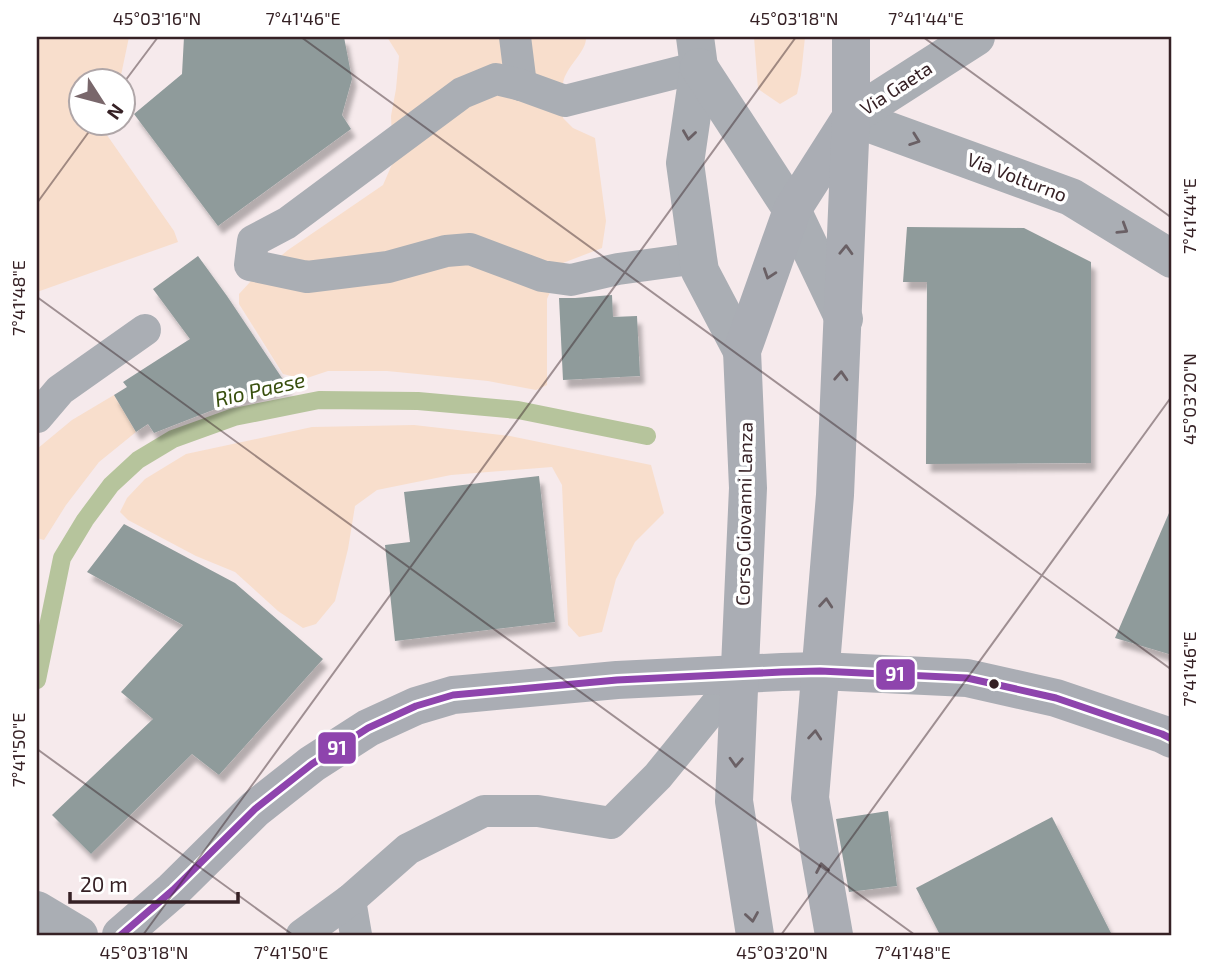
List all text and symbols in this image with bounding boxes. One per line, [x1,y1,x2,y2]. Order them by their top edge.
text: 45°03'16"N [113,7,201,29]
text: 7°41'46"E [265,7,341,29]
text: 45°03'18"N [749,7,839,29]
text: 7°41'44"E [888,7,964,29]
street label: Via Gaeta [855,56,936,119]
north arrow [66,66,136,136]
text: N [103,100,129,125]
one-way arrow [682,129,697,140]
one-way arrow [909,132,921,146]
street label: Via Volturno [964,147,1070,206]
text: 7°41'44"E [1178,178,1200,254]
one-way arrow [1116,221,1129,234]
one-way arrow [838,245,854,255]
text: 7°41'48"E [7,260,29,336]
one-way arrow [763,268,777,280]
text: 45°03'20"N [1178,353,1200,445]
water label: Rio Paese [212,366,307,411]
one-way arrow [833,370,848,381]
street label: Corso Giovanni Lanza [730,422,757,606]
one-way arrow [818,597,833,608]
text: 7°41'46"E [1178,631,1200,707]
line badge: 91 [875,658,916,691]
text: 91 [885,662,905,685]
unlabelled marker [987,677,1001,691]
text: 7°41'50"E [7,713,29,787]
one-way arrow [807,729,822,740]
line badge: 91 [317,731,357,765]
text: 91 [327,736,347,759]
one-way arrow [728,757,743,768]
scale bar [70,860,238,904]
one-way arrow [815,862,830,874]
text: 20 m [80,871,128,896]
one-way arrow [744,911,759,923]
text: 45°03'18"N [99,941,189,963]
text: 7°41'50"E [254,941,328,963]
text: 45°03'20"N [736,941,828,963]
text: 7°41'48"E [875,941,951,963]

